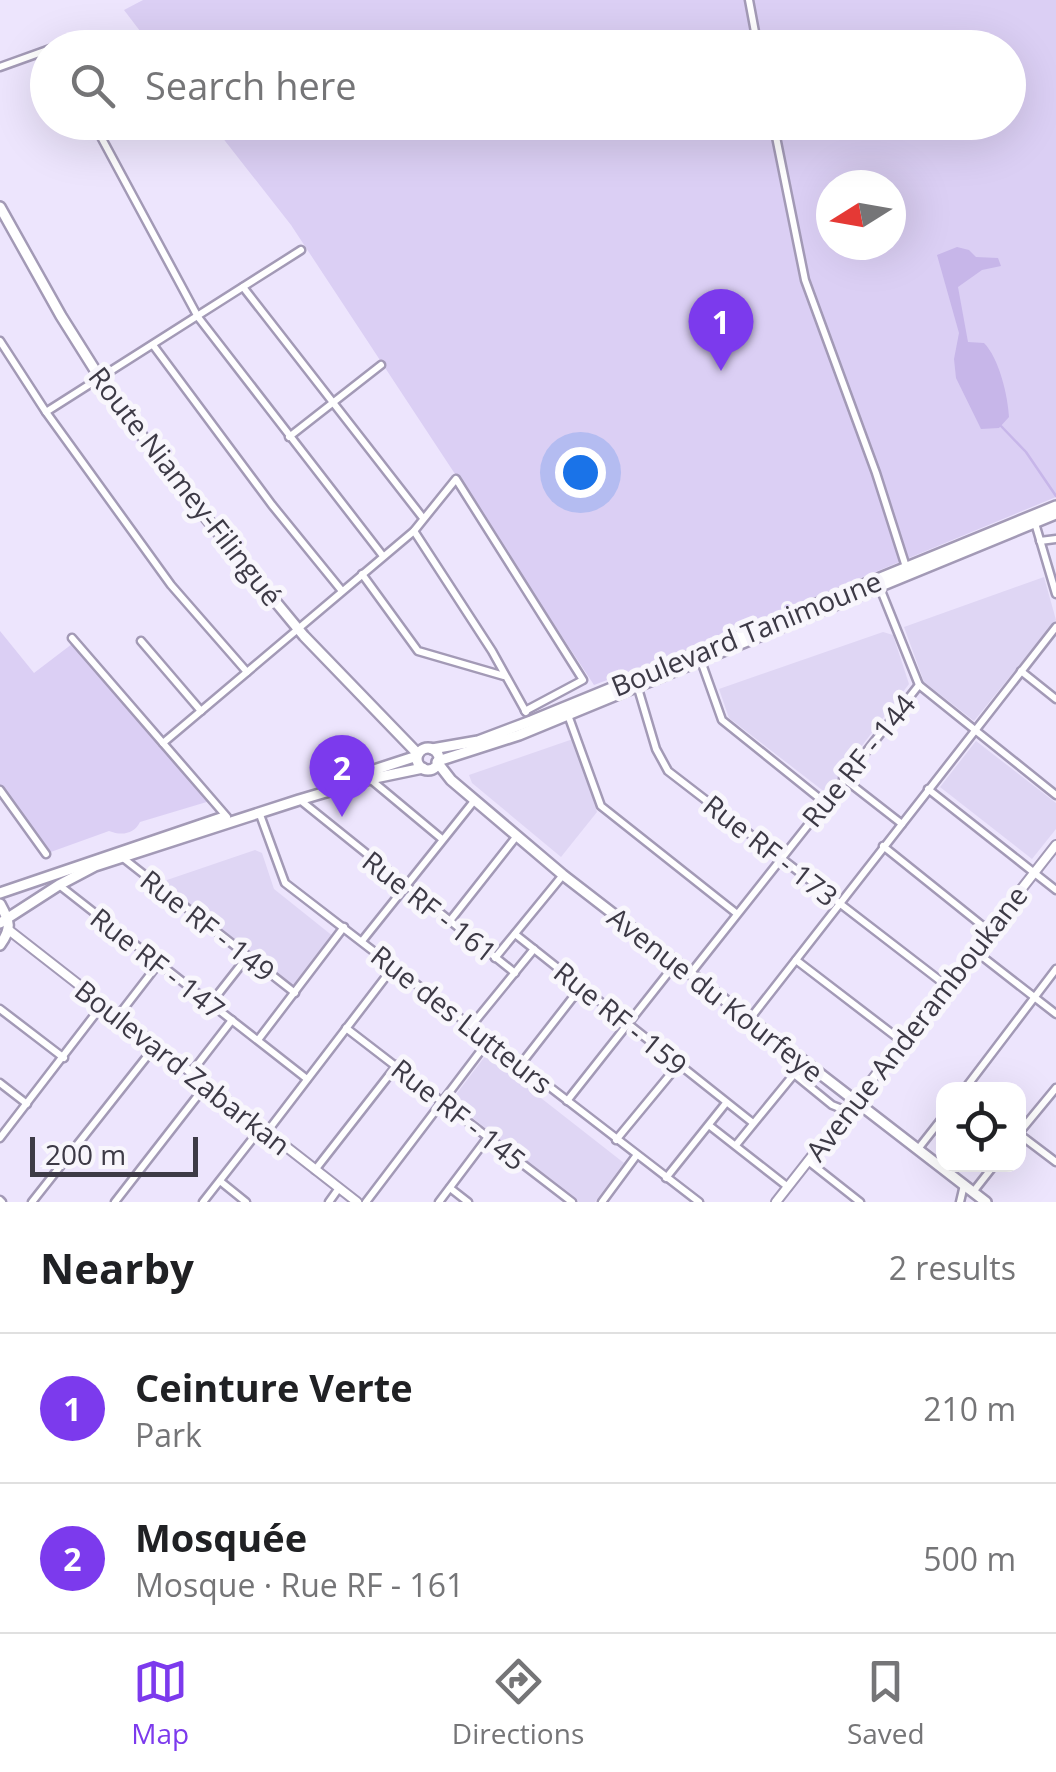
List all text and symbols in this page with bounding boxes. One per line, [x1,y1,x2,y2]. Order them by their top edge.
search box [30,30,1026,140]
icon: search [65,58,120,113]
text: Search here [145,59,357,111]
north arrow [816,170,906,260]
pin: 1 [688,288,754,371]
street label: Route Niamey-Filingué [81,359,291,613]
your location [555,447,606,498]
street label: Boulevard Tanimoune [605,561,887,705]
street label: Rue RF - 144 [793,686,923,834]
pin: 2 [310,734,374,817]
street label: Rue RF - 173 [696,786,846,914]
street label: Rue RF - 161 [355,842,505,970]
street label: Rue RF - 149 [133,861,283,989]
street label: Avenue Anderamboukane [796,877,1036,1169]
street label: Avenue du Kourfeye [600,898,832,1090]
street label: Rue RF - 147 [83,899,233,1027]
street label: Rue des Lutteurs [363,936,561,1102]
street label: Rue RF - 159 [547,953,695,1083]
street label: Boulevard Zabarkan [68,971,298,1163]
street label: Rue RF - 145 [384,1050,534,1178]
map controls [936,1082,1026,1172]
button: locate [936,1082,1026,1172]
scale bar [30,1132,198,1176]
text: 200 m [45,1135,126,1173]
text: Nearby [40,1239,194,1296]
text: 2 results [889,1246,1016,1289]
text: Ceinture Verte [135,1361,413,1413]
text: 1 [63,1387,82,1430]
text: 210 m [923,1387,1016,1430]
text: Park [135,1413,202,1456]
text: Mosquée [135,1511,307,1563]
text: 2 [63,1537,82,1580]
text: 500 m [923,1537,1016,1580]
text: Mosque · Rue RF - 161 [135,1563,464,1606]
tab: Map [131,1654,189,1752]
tab: Directions [452,1654,584,1752]
tab: Saved [847,1654,925,1752]

